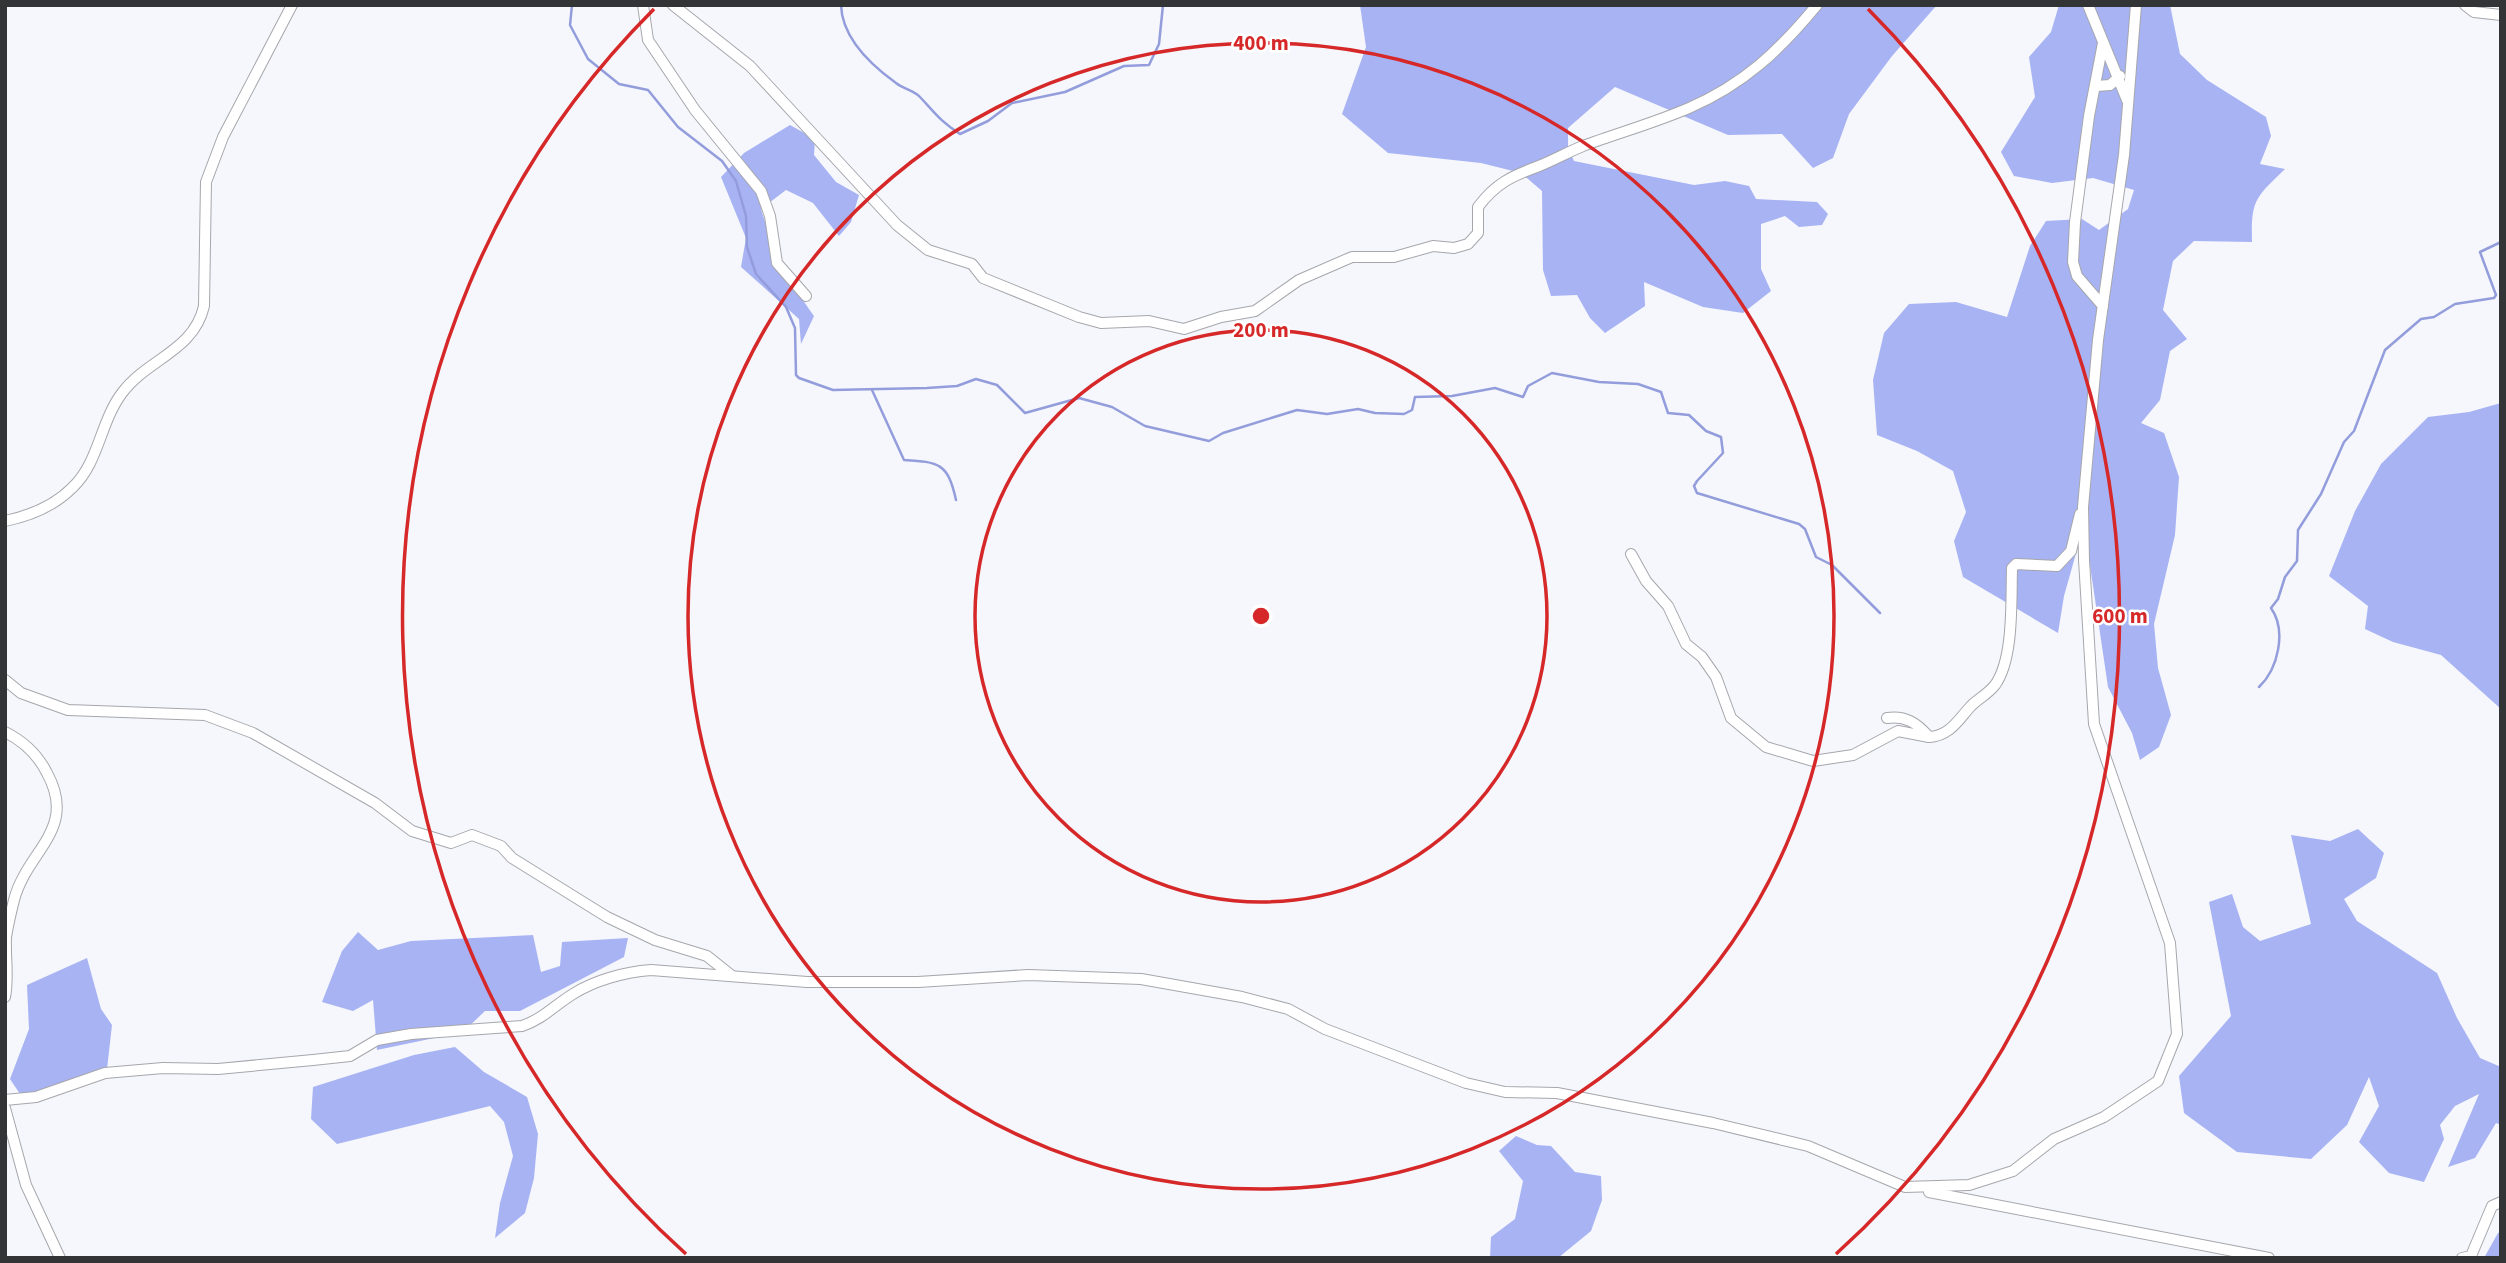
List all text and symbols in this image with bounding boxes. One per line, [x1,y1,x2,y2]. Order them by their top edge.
text: 400 m [1233,28,1289,58]
text: 200 m [1233,315,1289,345]
text: 600 m [2092,601,2148,631]
centre of rings [1249,604,1273,628]

